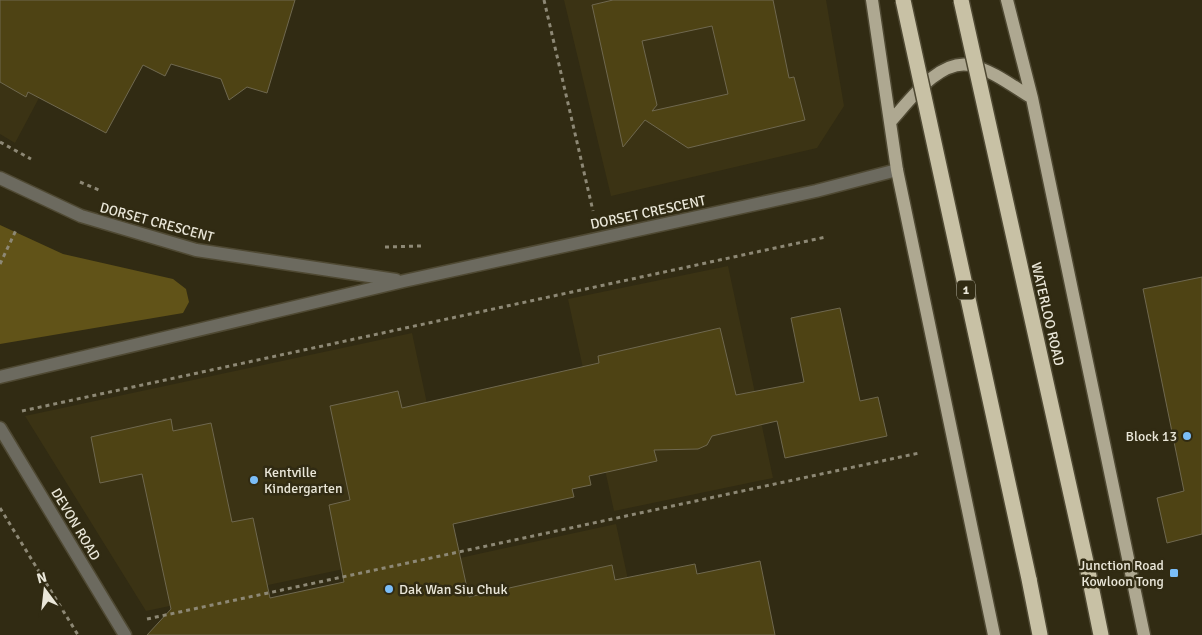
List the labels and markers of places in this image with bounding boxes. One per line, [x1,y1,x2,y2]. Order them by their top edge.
place label: Block 13 [1125,428,1177,445]
marker: Block 13 [1181,430,1193,442]
place label: Kentville Kindergarten [264,464,343,497]
marker: Kentville Kindergarten [248,474,260,486]
place label: Junction Road Kowloon Tong [1079,557,1164,590]
marker: Junction Road Kowloon Tong [1168,567,1180,579]
place label: Dak Wan Siu Chuk [399,581,507,598]
marker: Dak Wan Siu Chuk [383,583,395,595]

